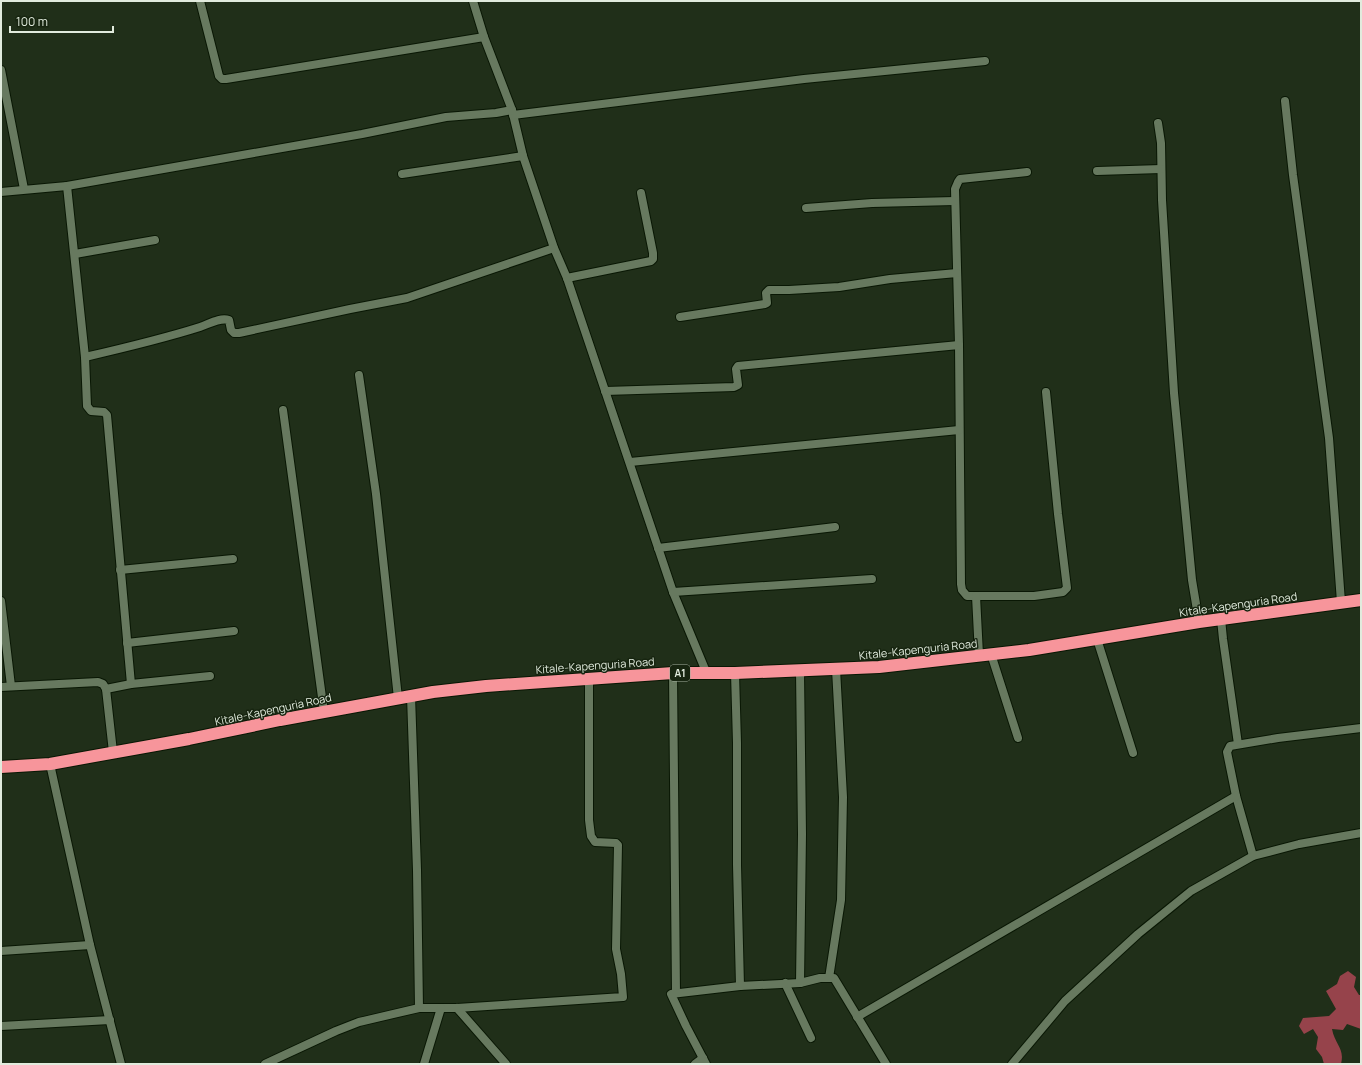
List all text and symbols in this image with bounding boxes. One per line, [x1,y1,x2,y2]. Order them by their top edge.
scale bar [10,8,113,34]
text: 100 m [16,13,48,30]
street label: Kitale-Kapenguria Road [1178,588,1298,620]
street label: Kitale-Kapenguria Road [858,635,978,663]
street label: Kitale-Kapenguria Road [535,653,655,677]
road number: A1 [670,665,690,681]
street label: Kitale-Kapenguria Road [213,689,333,729]

